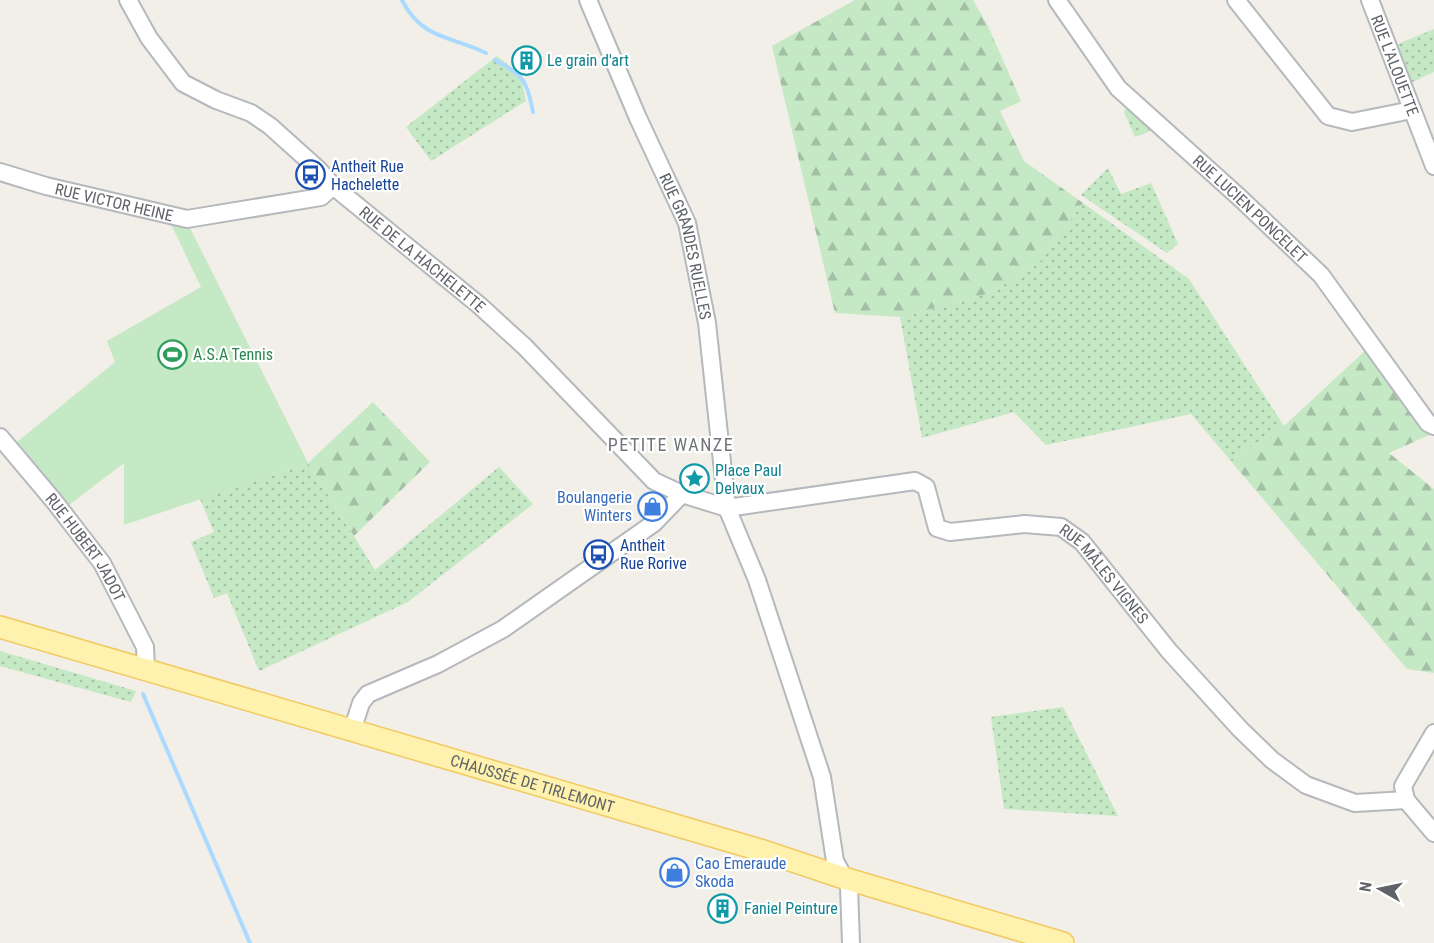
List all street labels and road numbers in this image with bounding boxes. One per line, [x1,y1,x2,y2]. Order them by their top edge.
street label: RUE L'ALOUETTE [1367,12,1423,119]
street label: RUE LUCIEN PONCELET [1189,151,1311,267]
street label: RUE GRANDES RUELLES [655,170,715,321]
street label: RUE VICTOR HEINE [53,179,175,225]
street label: RUE DE LA HACHELETTE [355,202,489,316]
street label: RUE HUBERT JADOT [41,489,129,605]
street label: RUE MÂLES VIGNES [1056,520,1152,628]
street label: CHAUSSÉE DE TIRLEMONT [448,751,617,817]

